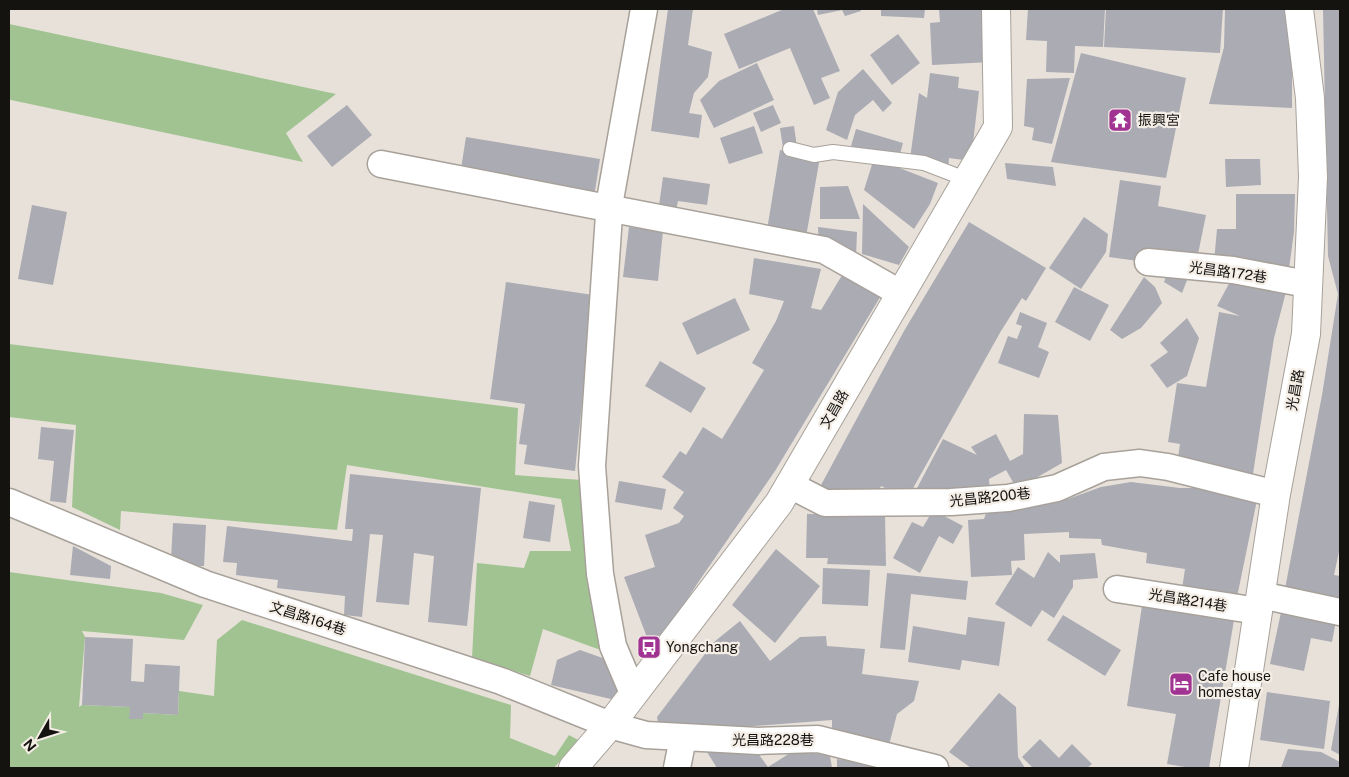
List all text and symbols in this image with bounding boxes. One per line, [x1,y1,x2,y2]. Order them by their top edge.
temple icon: 振興宮 [1107,107,1133,133]
place label: 振興宮 [1138,112,1180,128]
street label: 光昌路172巷 [1188,259,1268,285]
street label: 光昌路 [1283,368,1307,412]
street label: 文昌路 [817,387,851,431]
street label: 光昌路200巷 [949,485,1031,509]
street label: 光昌路214巷 [1148,586,1228,614]
street label: 文昌路164巷 [268,598,348,638]
bus stop icon: Yongchang [636,634,662,660]
place label: Yongchang [666,639,738,655]
place label: Cafe house homestay [1198,668,1271,700]
hotel icon: Cafe house homestay [1168,671,1194,697]
north arrow [15,712,65,762]
street label: 光昌路228巷 [732,732,814,748]
text: N [20,736,40,754]

